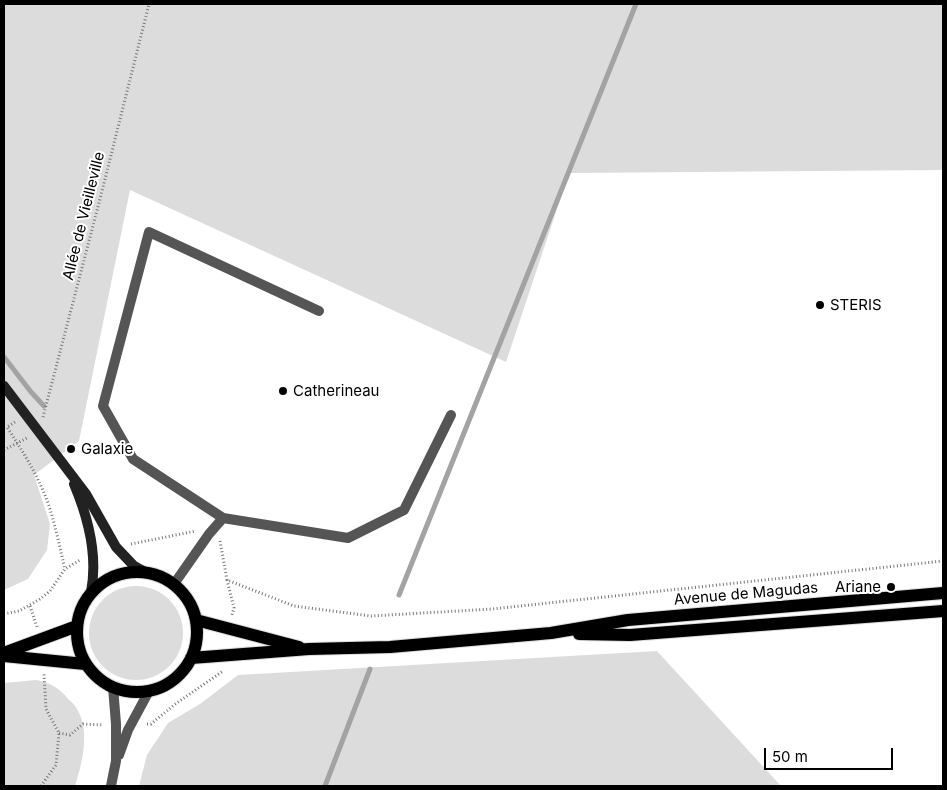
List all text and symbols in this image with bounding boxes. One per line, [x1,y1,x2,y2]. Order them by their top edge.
street label: Allée de Vieilleville [59,150,109,282]
place label: STERIS [830,296,882,314]
marker: STERIS [814,299,826,311]
place label: Catherineau [293,382,379,400]
marker: Catherineau [277,385,289,397]
place label: Galaxie [81,440,133,458]
marker: Galaxie [65,443,77,455]
place label: Ariane [835,578,881,596]
street label: Avenue de Magudas [673,579,819,609]
marker: Ariane [885,581,897,593]
scale bar [767,738,896,770]
text: 50 m [772,747,808,766]

